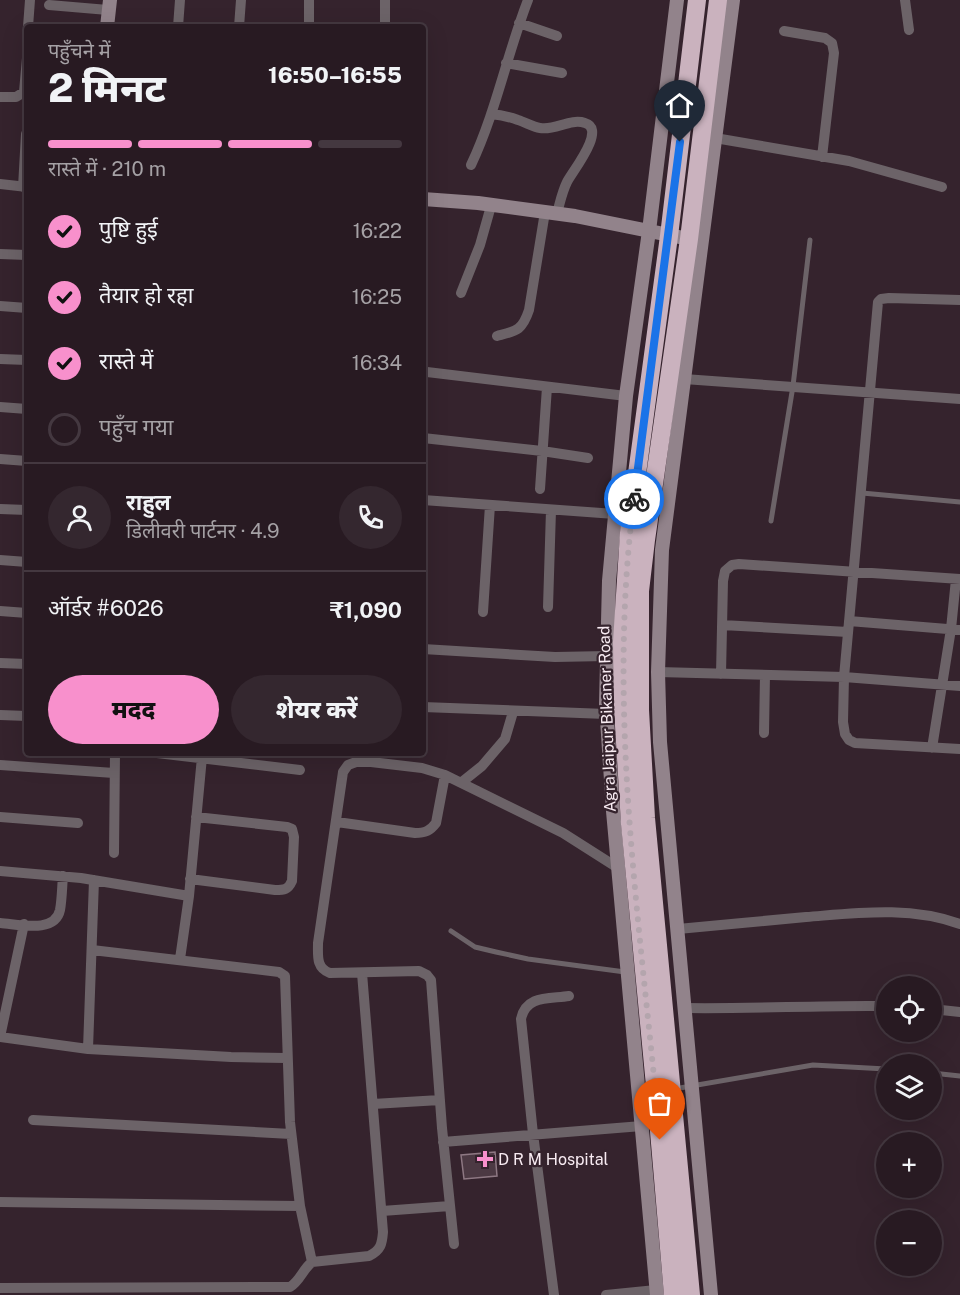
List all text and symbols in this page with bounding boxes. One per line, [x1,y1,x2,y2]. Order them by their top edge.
text: पहुँचने में [48,39,111,63]
text: 16:50–16:55 [268,62,402,88]
text: 2 मिनट [48,65,166,111]
pin [654,80,705,142]
icon: home [663,89,696,122]
text: रास्ते में · 210 m [48,157,166,181]
icon: check [48,215,81,248]
text: पुष्टि हुई [99,216,158,242]
text: 16:22 [353,219,402,243]
icon: check [48,281,81,314]
text: तैयार हो रहा [99,282,193,308]
text: 16:25 [352,285,402,309]
icon: check [48,347,81,380]
text: रास्ते में [99,348,153,374]
text: 16:34 [352,351,402,375]
text: पहुँच गया [99,414,173,440]
courier [604,469,664,529]
icon: bike [618,483,651,516]
button: person [48,486,111,549]
button: phone [339,486,402,549]
text: राहुल [126,489,171,515]
text: डिलीवरी पार्टनर · 4.9 [126,519,280,543]
text: ऑर्डर #6026 [48,595,164,621]
text: ₹1,090 [330,597,402,623]
street label: Agra Jaipur Bikaner Road [594,625,620,813]
button: मदद [48,675,219,744]
button: शेयर करें [231,675,402,744]
map controls [876,976,942,1276]
button: locate [876,976,942,1042]
button: layers [876,1054,942,1120]
pin [634,1078,685,1140]
icon: bag [643,1087,676,1120]
button: + [876,1132,942,1198]
marker: D R M Hospital [476,1150,494,1168]
place label: D R M Hospital [498,1150,608,1169]
button: − [876,1210,942,1276]

